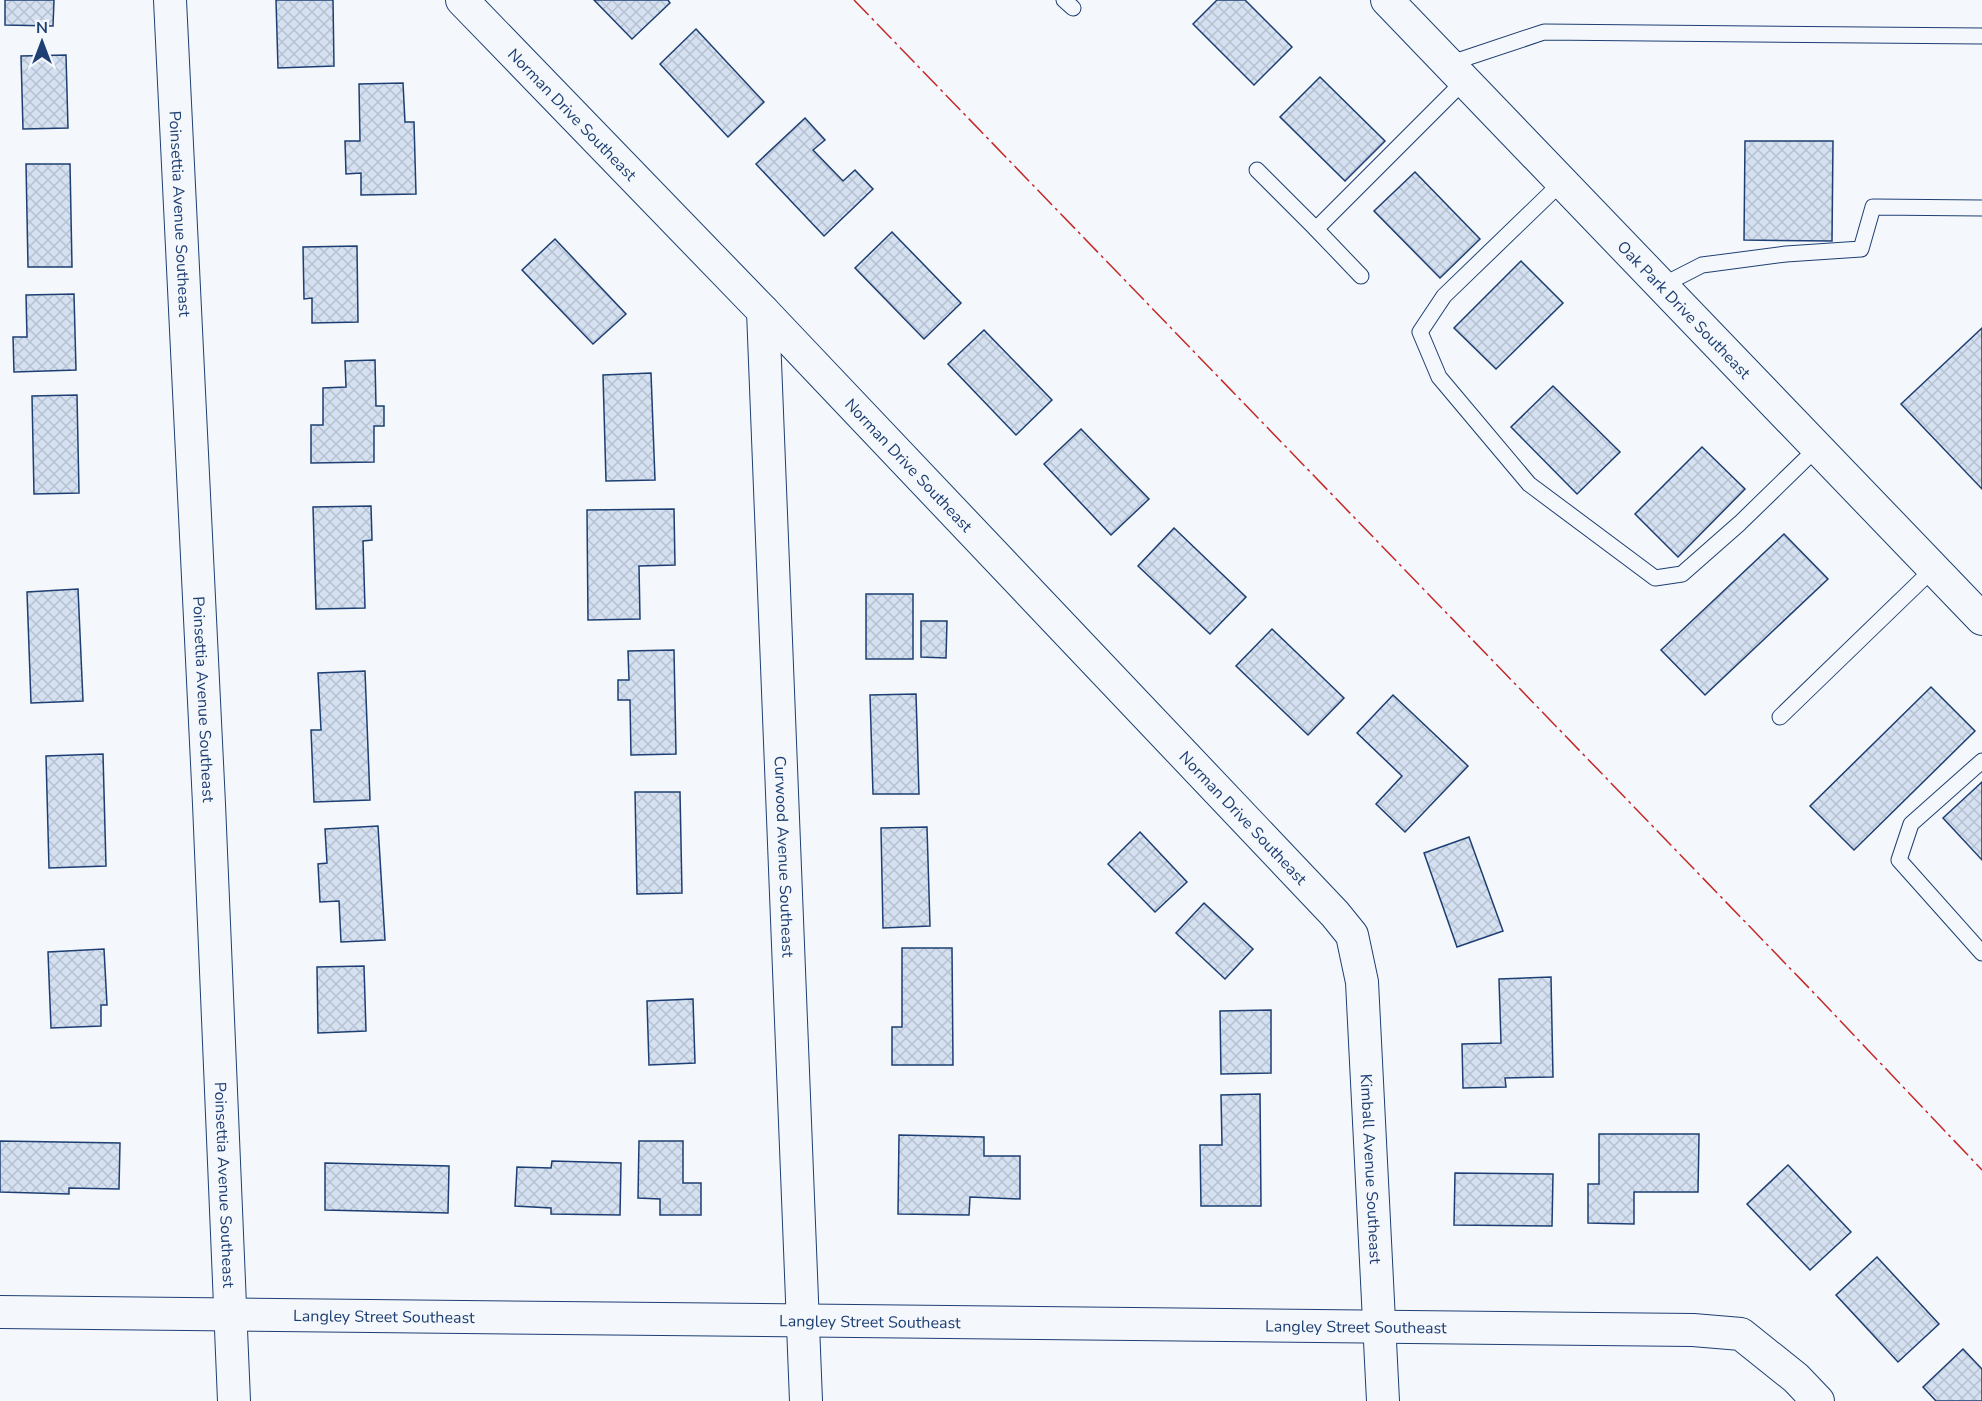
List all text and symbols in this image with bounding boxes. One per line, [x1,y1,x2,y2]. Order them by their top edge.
north arrow [12,12,72,72]
text: N [36,17,48,39]
street label: Norman Drive Southeast [503,44,641,186]
street label: Poinsettia Avenue Southeast [163,110,195,318]
street label: Oak Park Drive Southeast [1612,236,1755,384]
street label: Norman Drive Southeast [840,394,977,538]
street label: Poinsettia Avenue Southeast [187,596,219,803]
street label: Norman Drive Southeast [1174,747,1312,890]
street label: Curwood Avenue Southeast [769,755,799,958]
street label: Kimball Avenue Southeast [1355,1073,1386,1265]
street label: Poinsettia Avenue Southeast [209,1081,239,1289]
street label: Langley Street Southeast [293,1305,475,1329]
street label: Langley Street Southeast [779,1310,961,1334]
street label: Langley Street Southeast [1265,1315,1447,1339]

